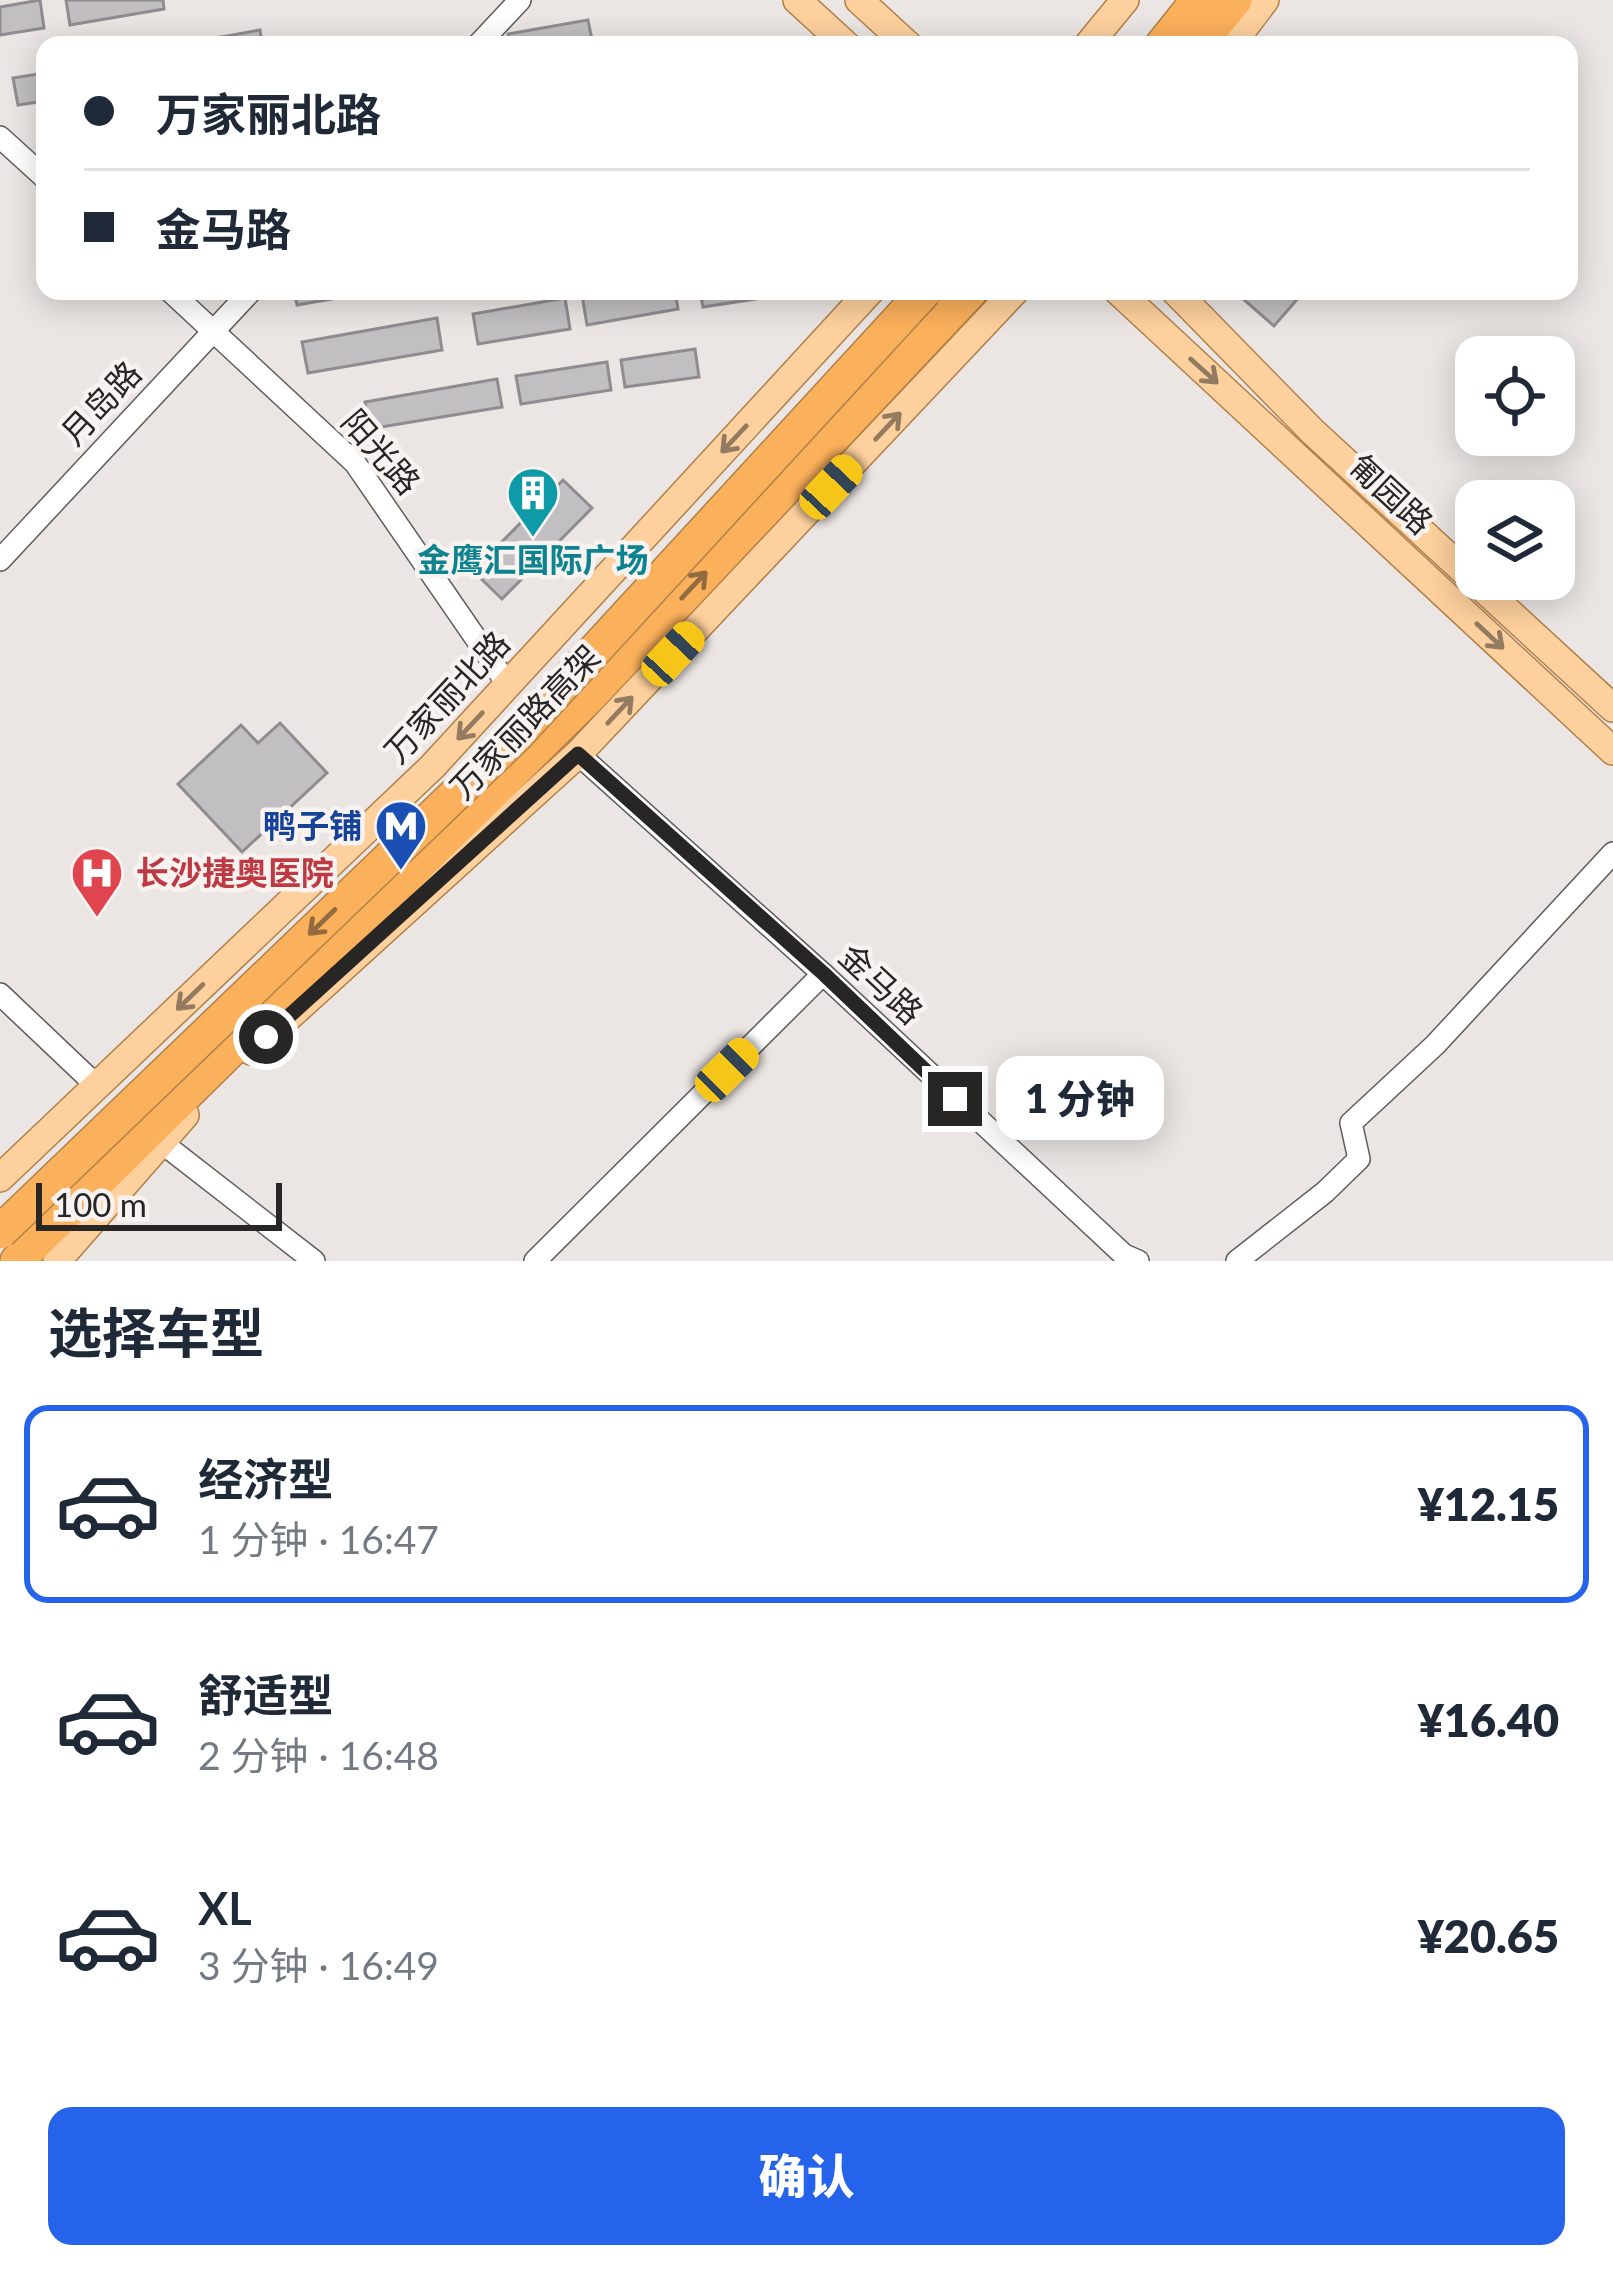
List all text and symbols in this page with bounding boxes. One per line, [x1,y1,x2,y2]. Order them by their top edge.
text: 万家丽北路 [156,87,381,141]
text: 金马路 [156,202,291,256]
map controls [1455,336,1575,600]
button: locate [1455,336,1575,456]
street label: 月岛路 [52,352,149,452]
one-way arrow [1188,356,1218,384]
street label: 阳光路 [334,401,429,502]
one-way arrow [873,412,902,442]
one-way arrow [721,424,749,453]
street label: 匍园路 [1342,445,1442,542]
car [793,448,869,526]
building icon: 金鹰汇国际广场 [505,465,561,539]
button: layers [1455,480,1575,600]
place label: 金鹰汇国际广场 [418,539,649,579]
one-way arrow [680,571,708,601]
car [635,615,711,693]
street label: 万家丽北路 [375,622,517,770]
one-way arrow [1474,622,1504,649]
street label: 万家丽路高架 [441,636,607,806]
one-way arrow [606,695,634,725]
one-way arrow [457,711,485,740]
metro station icon: 鸭子铺 [373,798,429,872]
place label: 鸭子铺 [263,805,362,845]
hospital icon: 长沙捷奥医院 [69,845,125,919]
place label: 长沙捷奥医院 [136,852,334,892]
one-way arrow [308,907,338,935]
street label: 金马路 [832,935,932,1032]
one-way arrow [176,983,206,1011]
route start [239,1010,293,1064]
car [689,1032,765,1108]
callout: 1 分钟 [997,1057,1165,1141]
route end [928,1072,982,1126]
text: 1 分钟 [1025,1075,1135,1121]
scale bar [36,1177,282,1230]
text: 100 m [54,1184,147,1224]
text: 选择车型 [48,1300,264,1365]
icon: car [54,1450,162,1558]
text: 经济型 [198,1452,333,1506]
text: ¥12.15 [1418,1477,1559,1531]
text: 1 分钟 · 16:47 [198,1516,439,1562]
icon: car [54,1666,162,1774]
text: 舒适型 [198,1668,333,1722]
text: ¥16.40 [1418,1693,1559,1747]
text: 2 分钟 · 16:48 [198,1732,439,1778]
text: XL [198,1881,252,1935]
icon: car [54,1882,162,1990]
text: ¥20.65 [1418,1909,1559,1963]
text: 3 分钟 · 16:49 [198,1942,439,1988]
button: 确认 [48,2107,1565,2245]

